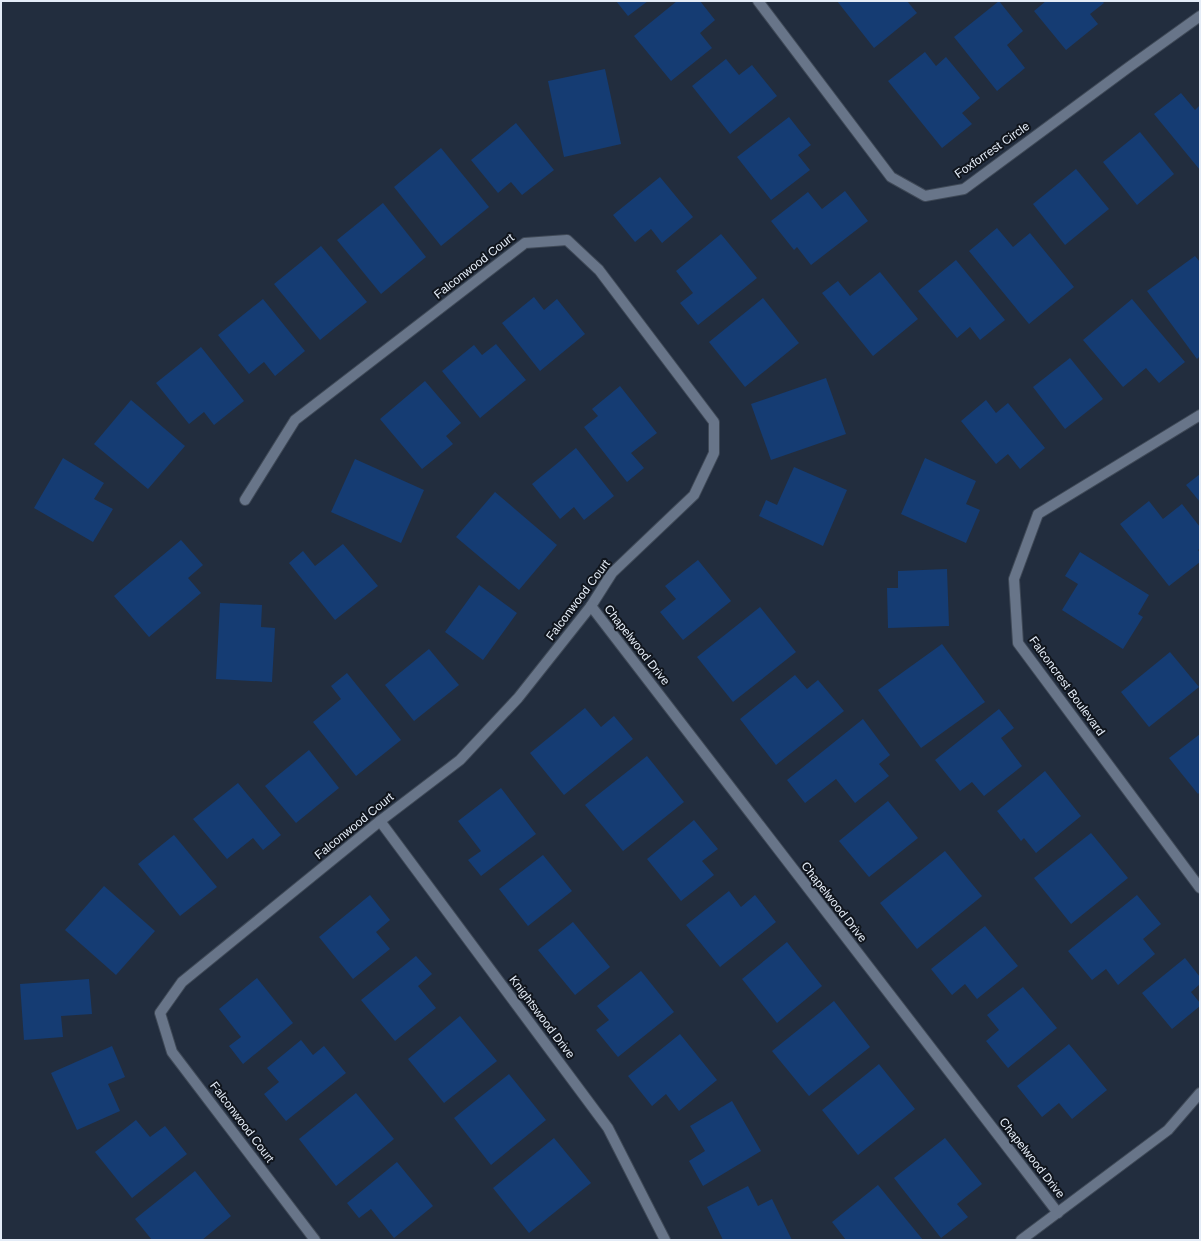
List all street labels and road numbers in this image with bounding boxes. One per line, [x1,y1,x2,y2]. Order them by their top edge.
street label: Foxforrest Circle [952,119,1032,181]
street label: Falconwood Court [431,230,517,301]
street label: Falconwood Court [543,556,613,643]
street label: Chapelwood Drive [601,602,673,688]
street label: Falconcrest Boulevard [1026,634,1108,738]
street label: Falconwood Court [312,790,397,862]
street label: Chapelwood Drive [798,859,870,945]
street label: Knightswood Drive [506,973,578,1061]
street label: Falconwood Court [207,1079,277,1166]
street label: Chapelwood Drive [996,1115,1068,1201]

